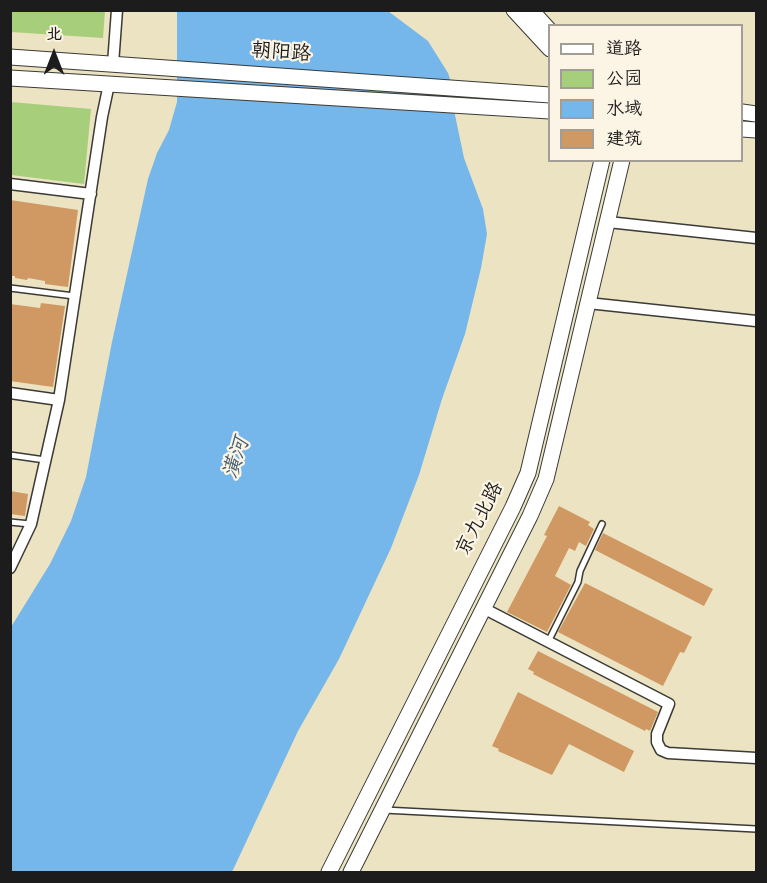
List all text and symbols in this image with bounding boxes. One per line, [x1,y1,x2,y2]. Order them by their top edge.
north arrow [24,24,84,84]
text: 北 [46,24,62,47]
legend [548,24,743,162]
text: 道路 [606,38,642,63]
street label: 朝阳路 [250,41,312,69]
text: 公园 [606,68,642,93]
text: 水域 [606,98,642,123]
text: 建筑 [606,128,642,153]
water label: 潢河 [221,435,257,483]
street label: 京九北路 [453,479,511,561]

